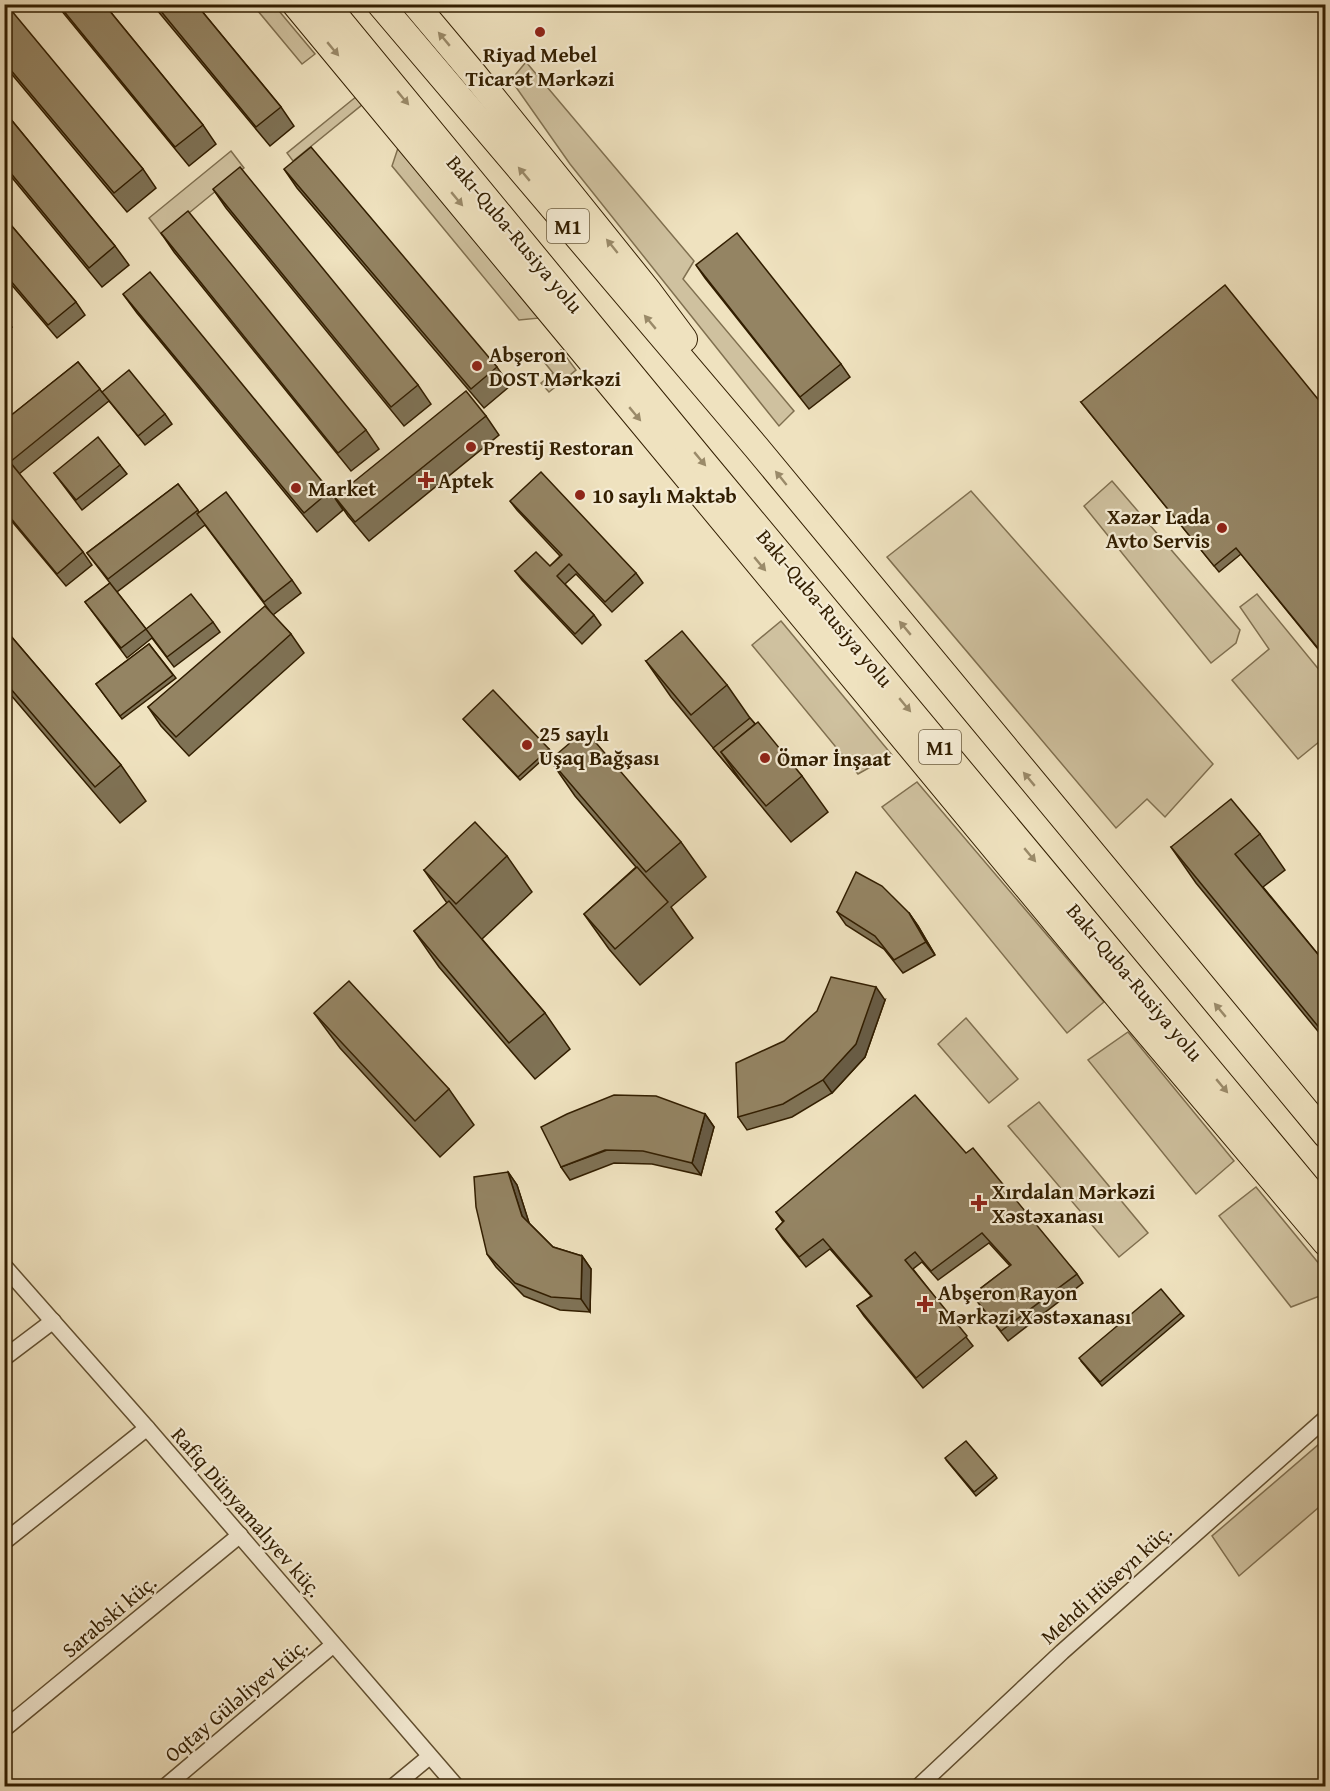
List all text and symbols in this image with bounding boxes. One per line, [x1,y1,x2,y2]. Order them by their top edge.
marker: Riyad Mebel Ticarət Mərkəzi [533,25,547,39]
one-way arrow [438,32,451,47]
place label: Riyad Mebel Ticarət Mərkəzi [466,39,615,94]
one-way arrow [326,41,339,56]
one-way arrow [396,90,409,105]
street label: Bakı-Quba-Rusiya yolu [439,148,591,320]
one-way arrow [518,167,531,182]
one-way arrow [451,191,464,207]
road number: M1 [547,209,589,243]
one-way arrow [605,238,618,254]
one-way arrow [644,315,657,330]
place label: Abşeron DOST Mərkəzi [489,339,621,394]
marker: Abşeron DOST Mərkəzi [470,359,484,373]
one-way arrow [628,406,641,422]
place label: Prestij Restoran [483,432,634,463]
marker: Prestij Restoran [464,440,478,454]
one-way arrow [694,451,706,466]
place label: Aptek [438,465,495,496]
one-way arrow [775,471,788,486]
place label: Market [308,473,376,504]
marker: Aptek [419,473,433,487]
place label: 10 saylı Məktəb [592,480,737,511]
marker: Market [289,481,303,495]
marker: 10 saylı Məktəb [573,488,587,502]
place label: Xəzər Lada Avto Servis [1106,501,1210,556]
marker: Xəzər Lada Avto Servis [1215,521,1229,535]
street label: Bakı-Quba-Rusiya yolu [749,522,901,694]
one-way arrow [753,556,766,572]
one-way arrow [899,621,912,636]
one-way arrow [899,697,912,713]
place label: 25 saylı Uşaq Bağşası [539,718,660,773]
road number: M1 [919,730,961,764]
marker: 25 saylı Uşaq Bağşası [520,738,534,752]
place label: Ömər İnşaat [777,743,891,774]
marker: Ömər İnşaat [758,751,772,765]
one-way arrow [1023,771,1036,787]
one-way arrow [1023,847,1036,862]
street label: Bakı-Quba-Rusiya yolu [1059,896,1211,1068]
one-way arrow [1214,1002,1227,1018]
one-way arrow [1215,1078,1228,1093]
place label: Xırdalan Mərkəzi Xəstəxanası [992,1176,1156,1231]
marker: Xırdalan Mərkəzi Xəstəxanası [970,1194,988,1212]
place label: Abşeron Rayon Mərkəzi Xəstəxanası [938,1277,1132,1332]
marker: Abşeron Rayon Mərkəzi Xəstəxanası [916,1295,934,1313]
street label: Rafiq Dünyamalıyev küç. [164,1420,330,1604]
street label: Mehdi Hüseyn küç. [1033,1516,1179,1652]
street label: Sarabski küç. [55,1567,163,1665]
street label: Oqtay Güləliyev küç. [158,1631,314,1769]

